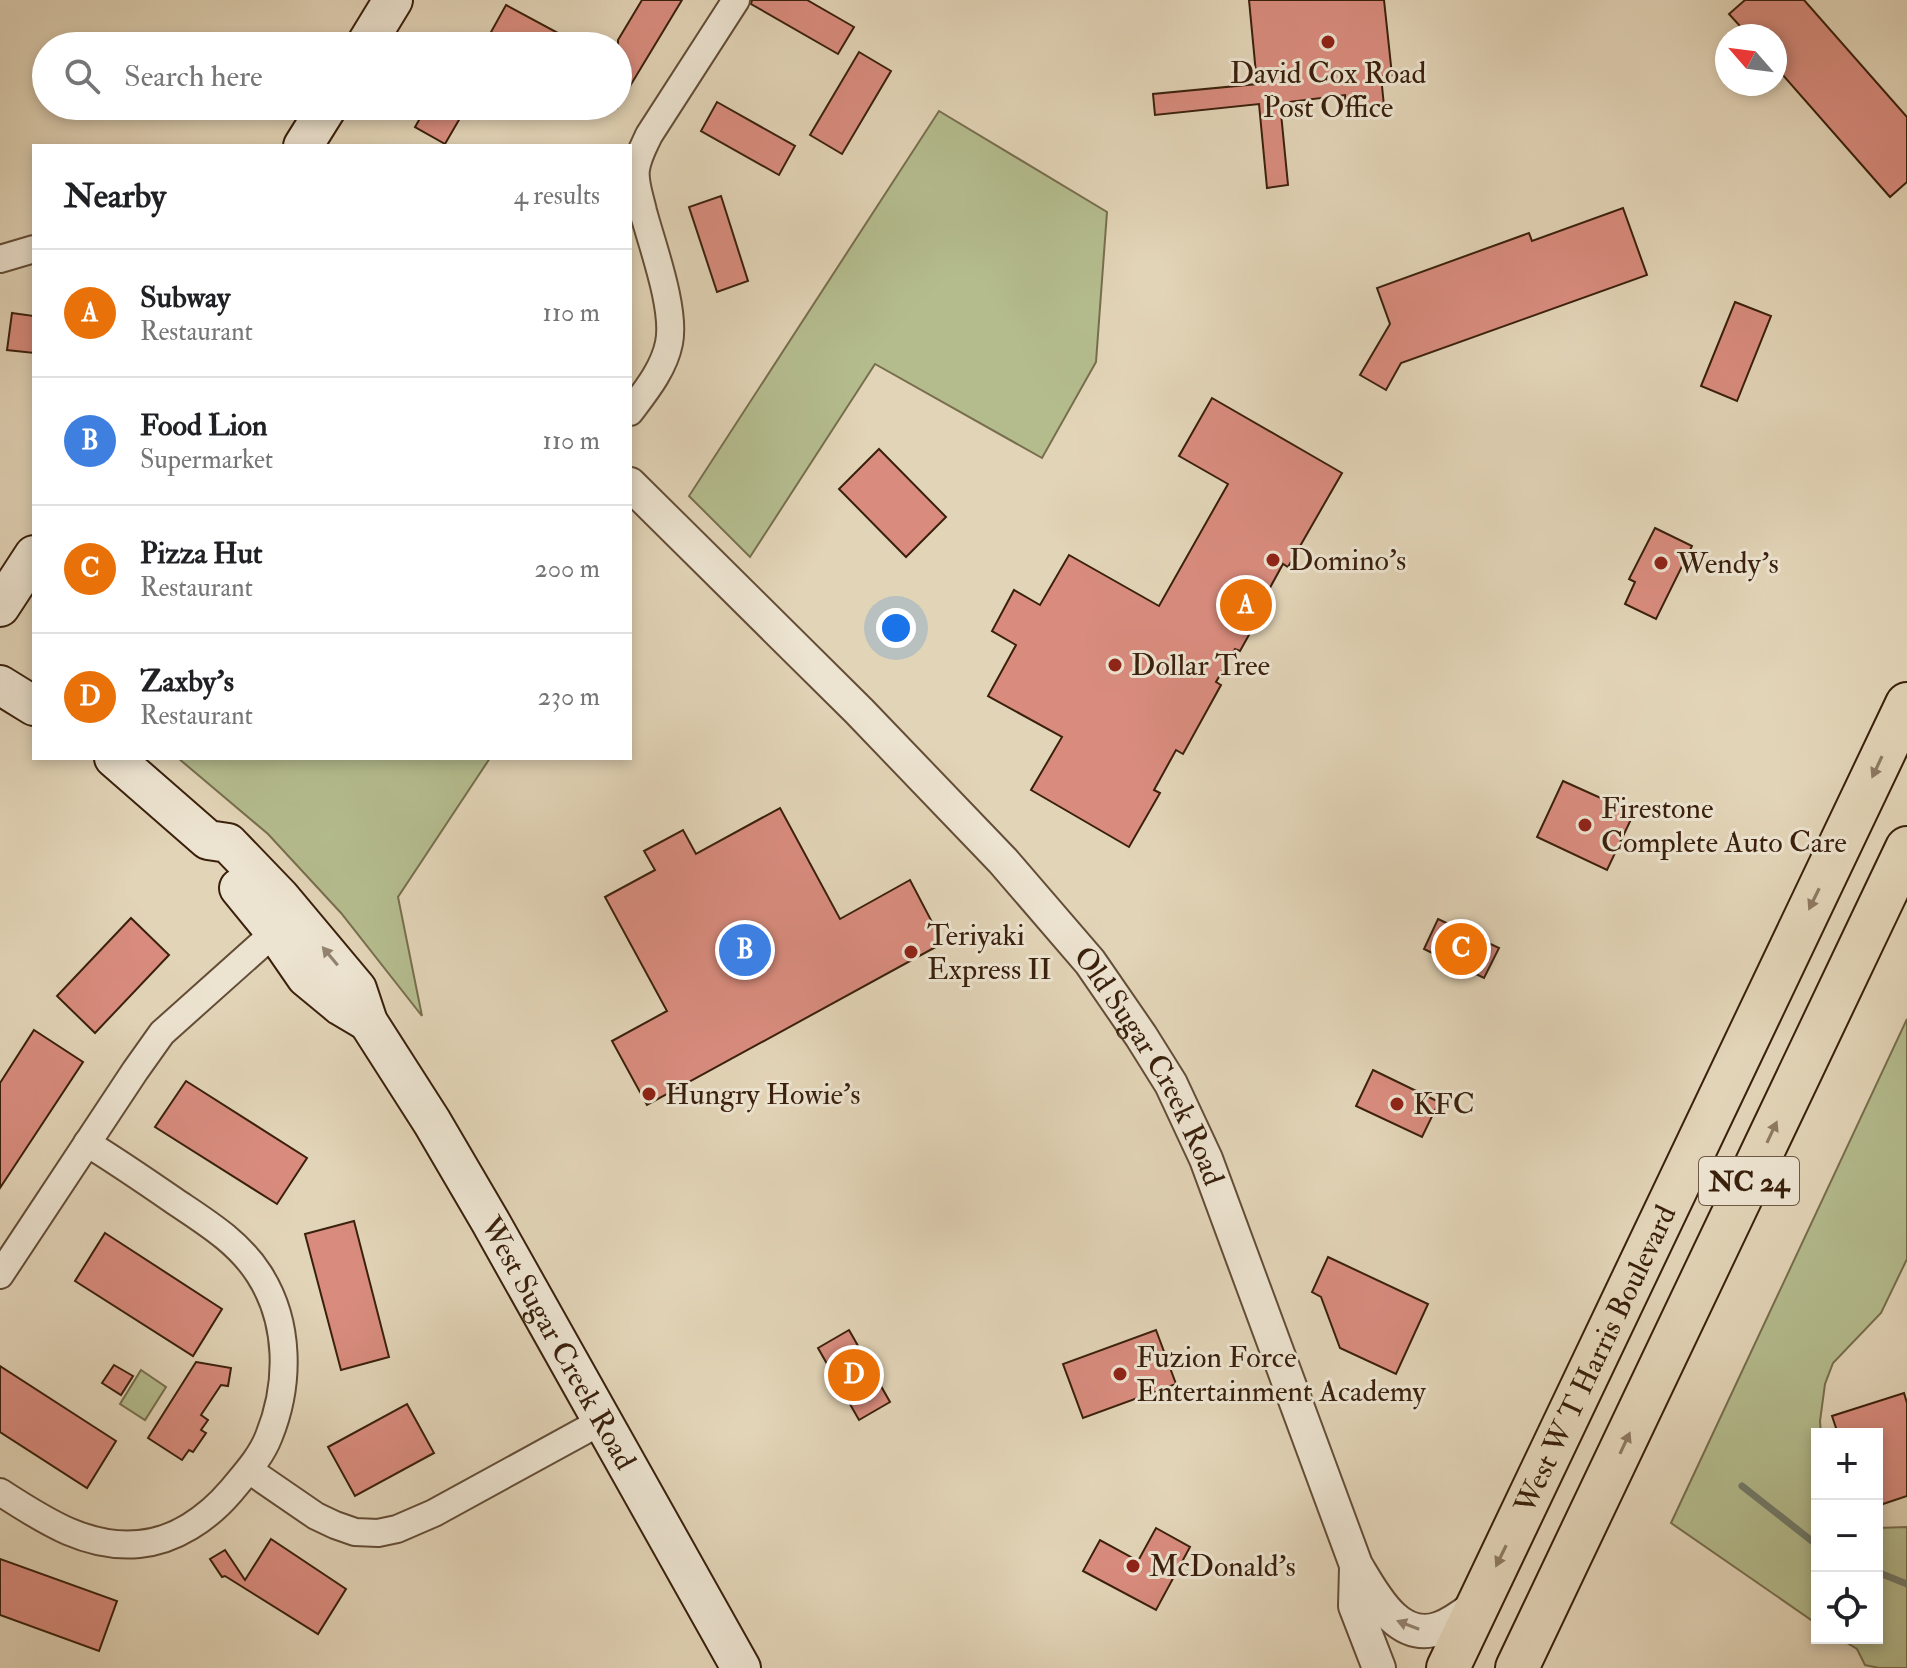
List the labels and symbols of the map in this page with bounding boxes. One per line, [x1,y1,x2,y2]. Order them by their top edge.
north arrow [1715,24,1787,96]
marker: David Cox Road Post Office [1319,33,1337,51]
place label: David Cox Road Post Office [1230,55,1427,126]
place label: Domino's [1289,542,1406,579]
place label: Wendy's [1676,545,1779,582]
marker: Domino's [1264,551,1282,569]
marker: Wendy's [1652,554,1670,572]
pin: A [1220,575,1272,635]
your location [876,608,916,648]
place label: Dollar Tree [1131,647,1270,684]
marker: Dollar Tree [1106,656,1124,674]
one-way arrow [1870,755,1884,778]
place label: Firestone Complete Auto Care [1601,790,1847,861]
marker: Firestone Complete Auto Care [1576,816,1594,834]
one-way arrow [1807,888,1821,911]
place label: Teriyaki Express II [927,917,1052,988]
pin: C [1435,919,1487,979]
pin: B [719,920,771,980]
street label: Old Sugar Creek Road [1066,939,1232,1191]
marker: Teriyaki Express II [902,943,920,961]
one-way arrow [322,946,339,966]
place label: Hungry Howie's [665,1076,861,1113]
marker: Hungry Howie's [640,1085,658,1103]
place label: KFC [1413,1086,1475,1123]
marker: KFC [1388,1095,1406,1113]
one-way arrow [1765,1120,1779,1144]
road number: NC 24 [1699,1157,1799,1205]
street label: West W T Harris Boulevard [1506,1199,1685,1520]
street label: West Sugar Creek Road [472,1209,644,1477]
place label: Fuzion Force Entertainment Academy [1136,1339,1427,1410]
pin: D [828,1345,880,1405]
marker: Fuzion Force Entertainment Academy [1111,1365,1129,1383]
one-way arrow [1618,1431,1632,1455]
one-way arrow [1494,1544,1508,1568]
place label: McDonald's [1149,1548,1296,1585]
marker: McDonald's [1124,1557,1142,1575]
one-way arrow [1396,1618,1420,1630]

